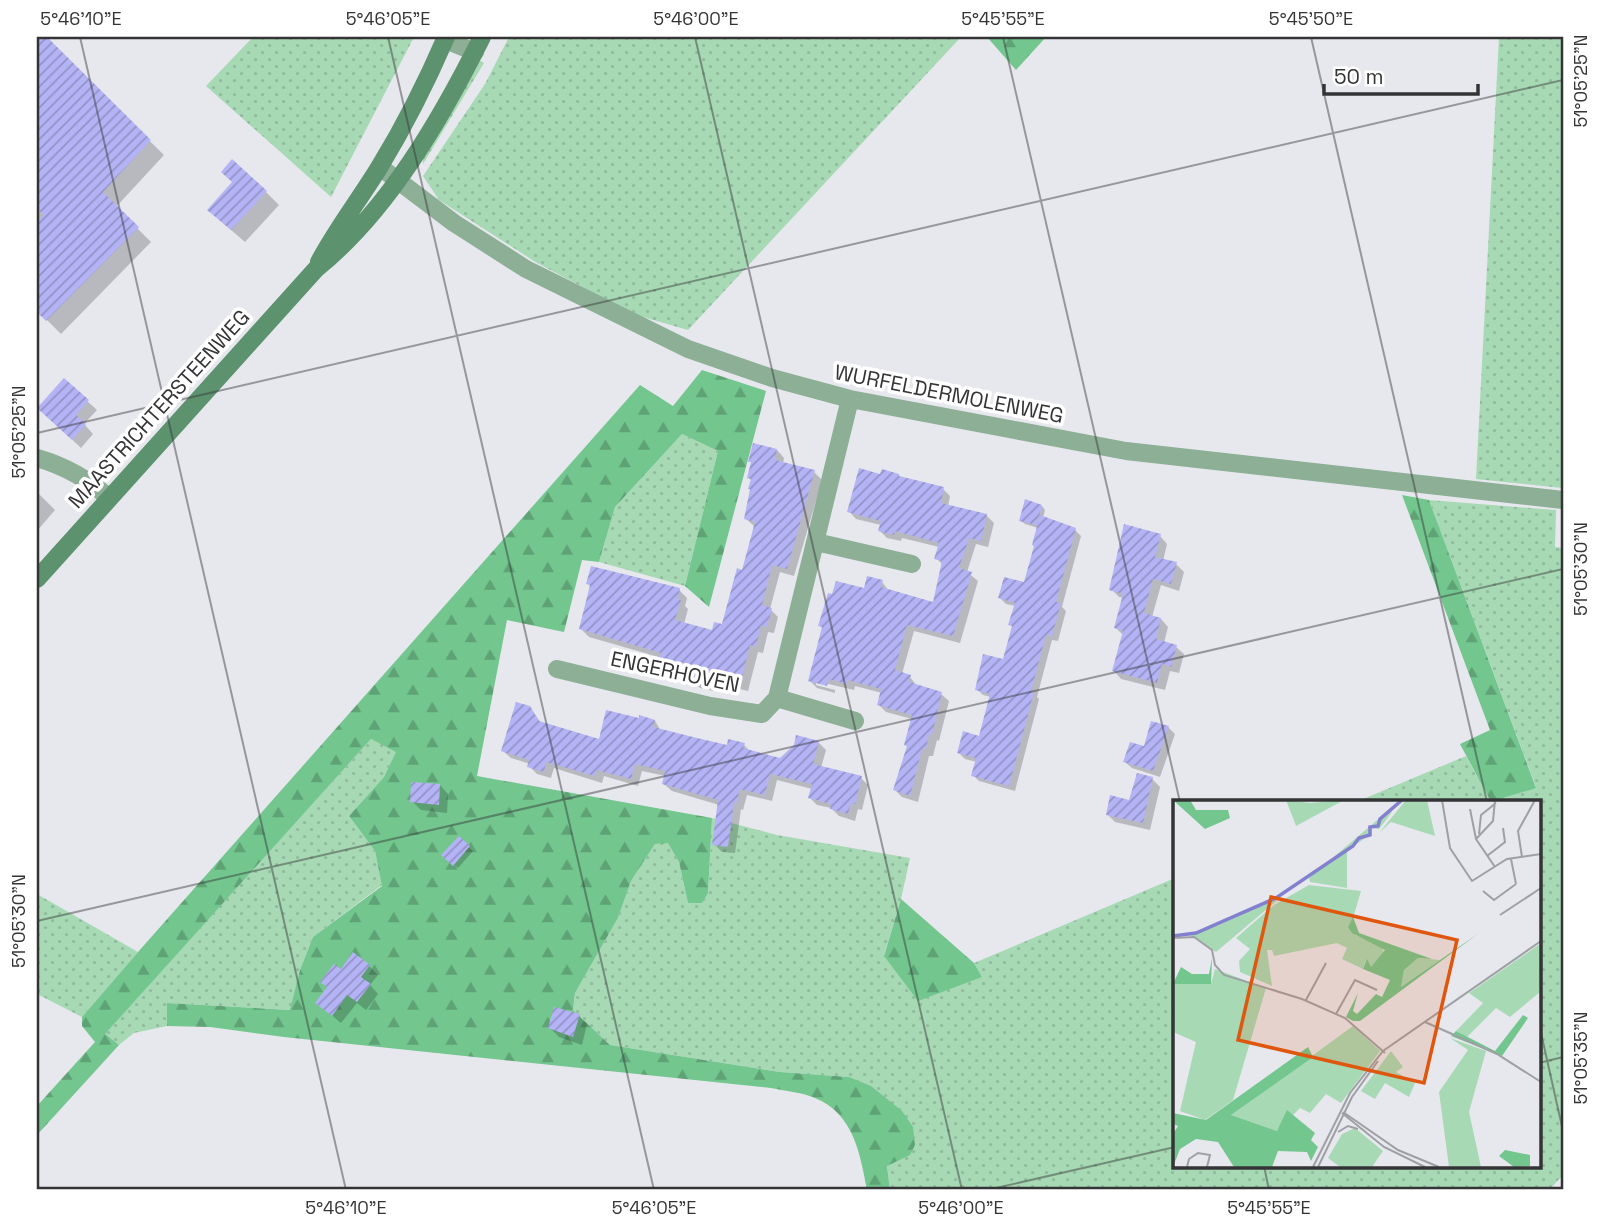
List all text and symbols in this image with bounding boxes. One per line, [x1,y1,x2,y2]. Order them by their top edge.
text: 5°46'10"E [40,7,122,30]
text: 5°46'05"E [346,7,430,30]
text: 5°46'00"E [653,7,739,30]
text: 5°45'55"E [961,7,1045,30]
text: 5°45'50"E [1269,7,1353,30]
text: 51°05'25"N [1569,35,1592,127]
scale bar [1324,52,1478,96]
text: 50 m [1334,63,1384,90]
street label: MAASTRICHTERSTEENWEG [62,304,255,514]
street label: WURFELDERMOLENWEG [832,358,1066,429]
text: 51°05'25"N [7,386,30,478]
text: 51°05'30"N [1569,522,1592,616]
street label: ENGERHOVEN [608,645,742,698]
inset map [1173,800,1540,1168]
text: 51°05'30"N [7,874,30,968]
text: 51°05'35"N [1569,1012,1592,1105]
text: 5°46'10"E [305,1196,387,1219]
text: 5°46'05"E [612,1196,696,1219]
text: 5°46'00"E [918,1196,1004,1219]
text: 5°45'55"E [1227,1196,1311,1219]

